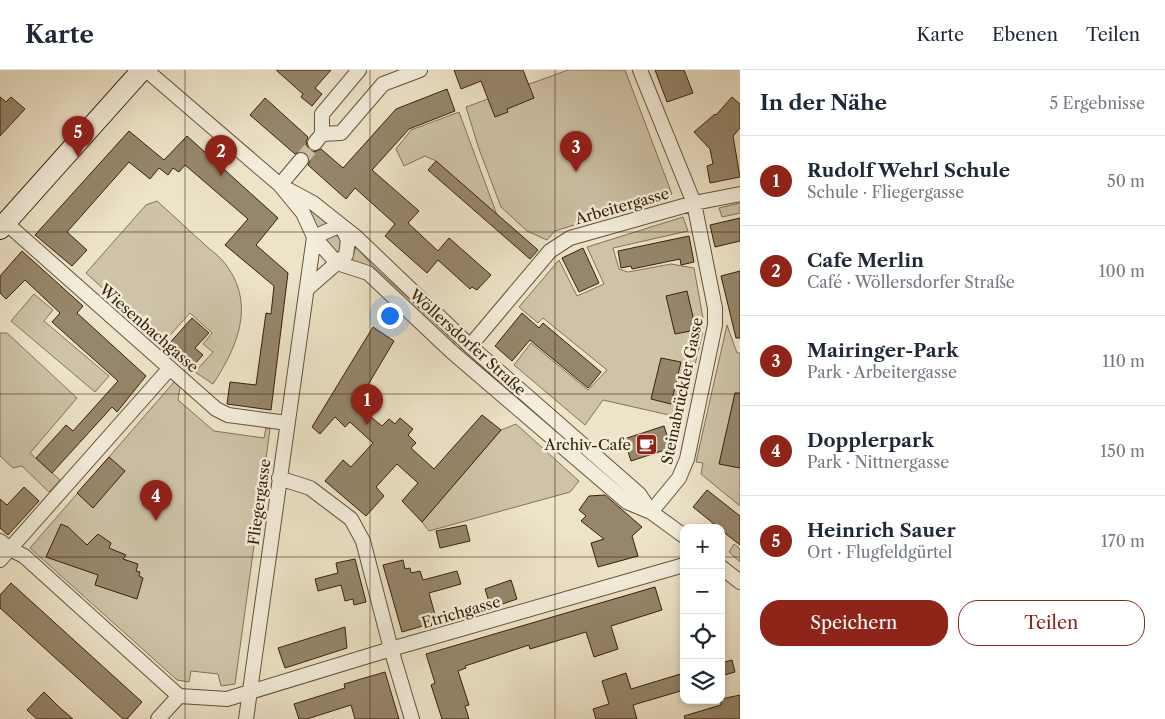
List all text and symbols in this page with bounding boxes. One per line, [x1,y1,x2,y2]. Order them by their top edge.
text: Karte [25,20,94,49]
text: Karte [916,24,964,46]
text: Ebenen [992,24,1058,46]
text: Teilen [1086,24,1140,46]
text: In der Nähe [760,90,887,115]
text: 5 Ergebnisse [1050,93,1145,113]
pin: 5 [62,116,94,157]
pin: 3 [560,131,592,172]
pin: 2 [205,135,237,176]
text: Rudolf Wehrl Schule [807,159,1010,182]
text: 1 [772,171,780,191]
text: 50 m [1107,171,1145,191]
text: Schule · Fliegergasse [807,182,964,202]
street label: Arbeitergasse [572,184,671,229]
text: Cafe Merlin [807,249,924,272]
text: 2 [771,261,781,281]
text: 100 m [1099,261,1145,281]
text: Café · Wöllersdorfer Straße [807,272,1015,292]
street label: Wiesenbachgasse [95,279,202,376]
street label: Wöllersdorfer Straße [405,284,530,399]
your location [377,303,403,329]
street label: Steinabrückler Gasse [657,316,707,466]
text: Mairinger-Park [807,339,959,362]
text: 3 [771,351,781,371]
text: 110 m [1102,351,1145,371]
text: Park · Arbeitergasse [807,362,957,382]
pin: 1 [351,384,383,425]
text: Dopplerpark [807,429,934,452]
cafe icon: Archiv-Cafe [635,432,659,456]
place label: Archiv-Cafe [544,435,631,454]
text: 4 [771,441,781,461]
text: 150 m [1100,441,1145,461]
text: Park · Nittnergasse [807,452,949,472]
street label: Fliegergasse [244,458,274,546]
pin: 4 [140,480,172,521]
text: Heinrich Sauer [807,519,956,542]
map controls [680,524,725,704]
button: + [680,524,725,569]
text: 5 [772,531,780,551]
text: 170 m [1101,531,1145,551]
text: Ort · Flugfeldgürtel [807,542,952,562]
button: − [680,569,725,614]
street label: Etrichgasse [419,592,503,632]
button: Speichern [760,600,948,646]
button: Teilen [958,600,1145,646]
button: locate [680,614,725,659]
button: layers [680,659,725,704]

